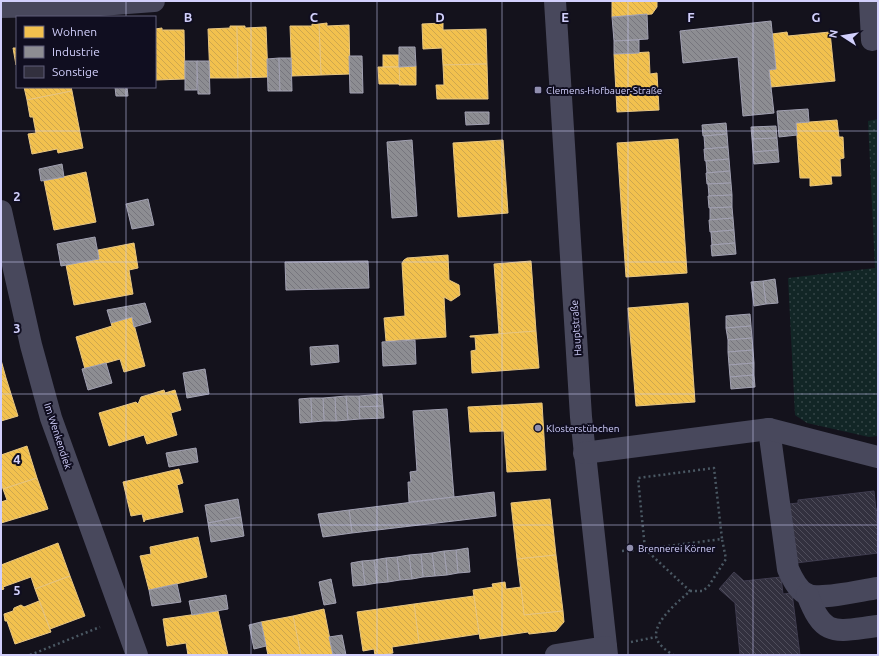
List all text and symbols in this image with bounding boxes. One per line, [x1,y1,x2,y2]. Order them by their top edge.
text: B [184,10,193,24]
text: C [310,10,319,24]
text: D [435,10,445,24]
text: E [561,10,569,24]
text: F [687,10,695,24]
text: G [812,10,821,24]
legend [16,16,156,88]
north arrow [823,16,863,56]
text: Wohnen [52,25,97,38]
text: N [826,29,840,39]
text: Industrie [52,45,100,58]
text: Sonstige [52,65,99,78]
marker: Clemens-Hofbauer-Straße [533,85,543,95]
place label: Clemens-Hofbauer-Straße [546,85,662,96]
text: 2 [13,189,21,203]
street label: Hauptstraße [569,300,583,356]
text: 3 [13,321,21,335]
street label: Im Wenkendiek [42,402,74,470]
marker: Klosterstübchen [533,423,543,433]
place label: Klosterstübchen [546,423,620,434]
text: 4 [13,452,21,466]
marker: Brennerei Körner [625,543,635,553]
place label: Brennerei Körner [638,543,715,554]
text: 5 [13,583,21,597]

